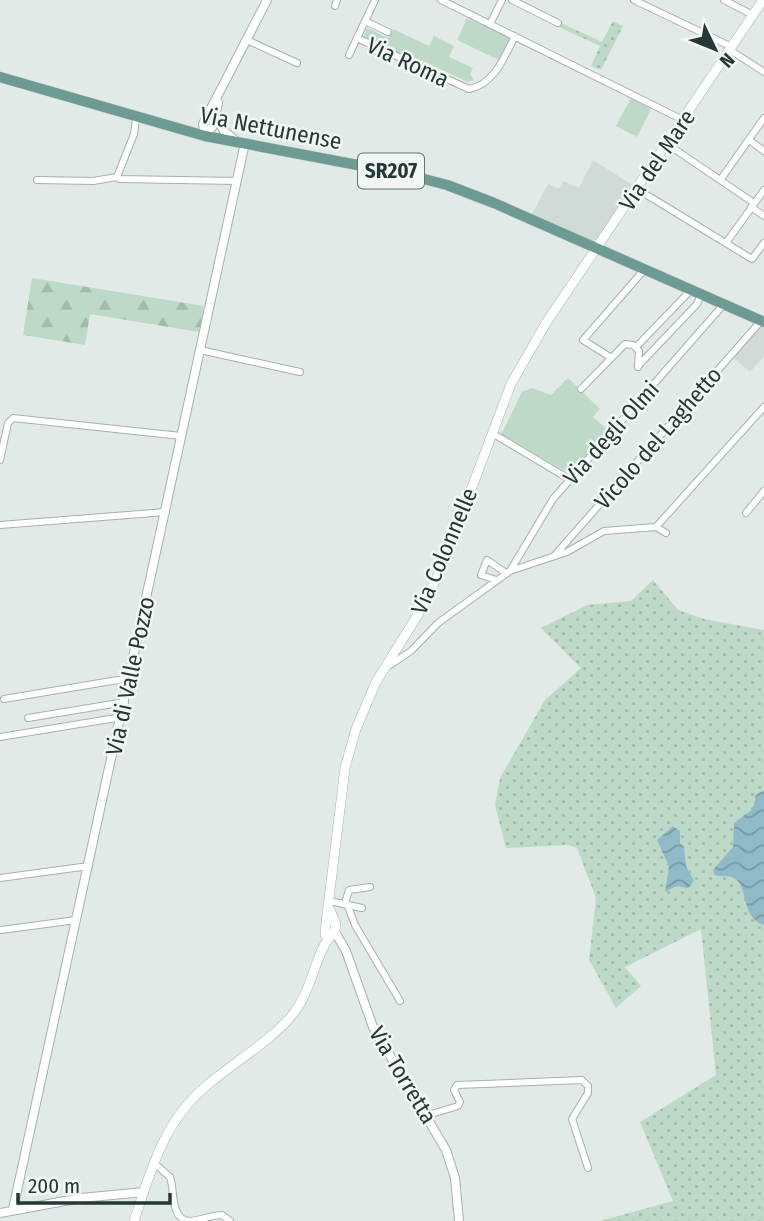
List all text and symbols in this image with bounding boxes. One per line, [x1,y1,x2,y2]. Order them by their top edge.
north arrow [680,14,750,84]
street label: Via Roma [362,31,454,93]
text: N [715,48,739,72]
street label: Via Nettunense [198,101,344,155]
street label: Via del Mare [613,104,701,216]
road number: SR207 [358,154,424,188]
street label: Vicolo del Laghetto [588,361,728,515]
street label: Via degli Olmi [557,375,665,491]
street label: Via Colonnelle [405,484,483,618]
street label: Via di Valle Pozzo [99,594,161,758]
street label: Via Torretta [363,1021,443,1129]
scale bar [18,1162,170,1206]
text: 200 m [28,1173,80,1199]

